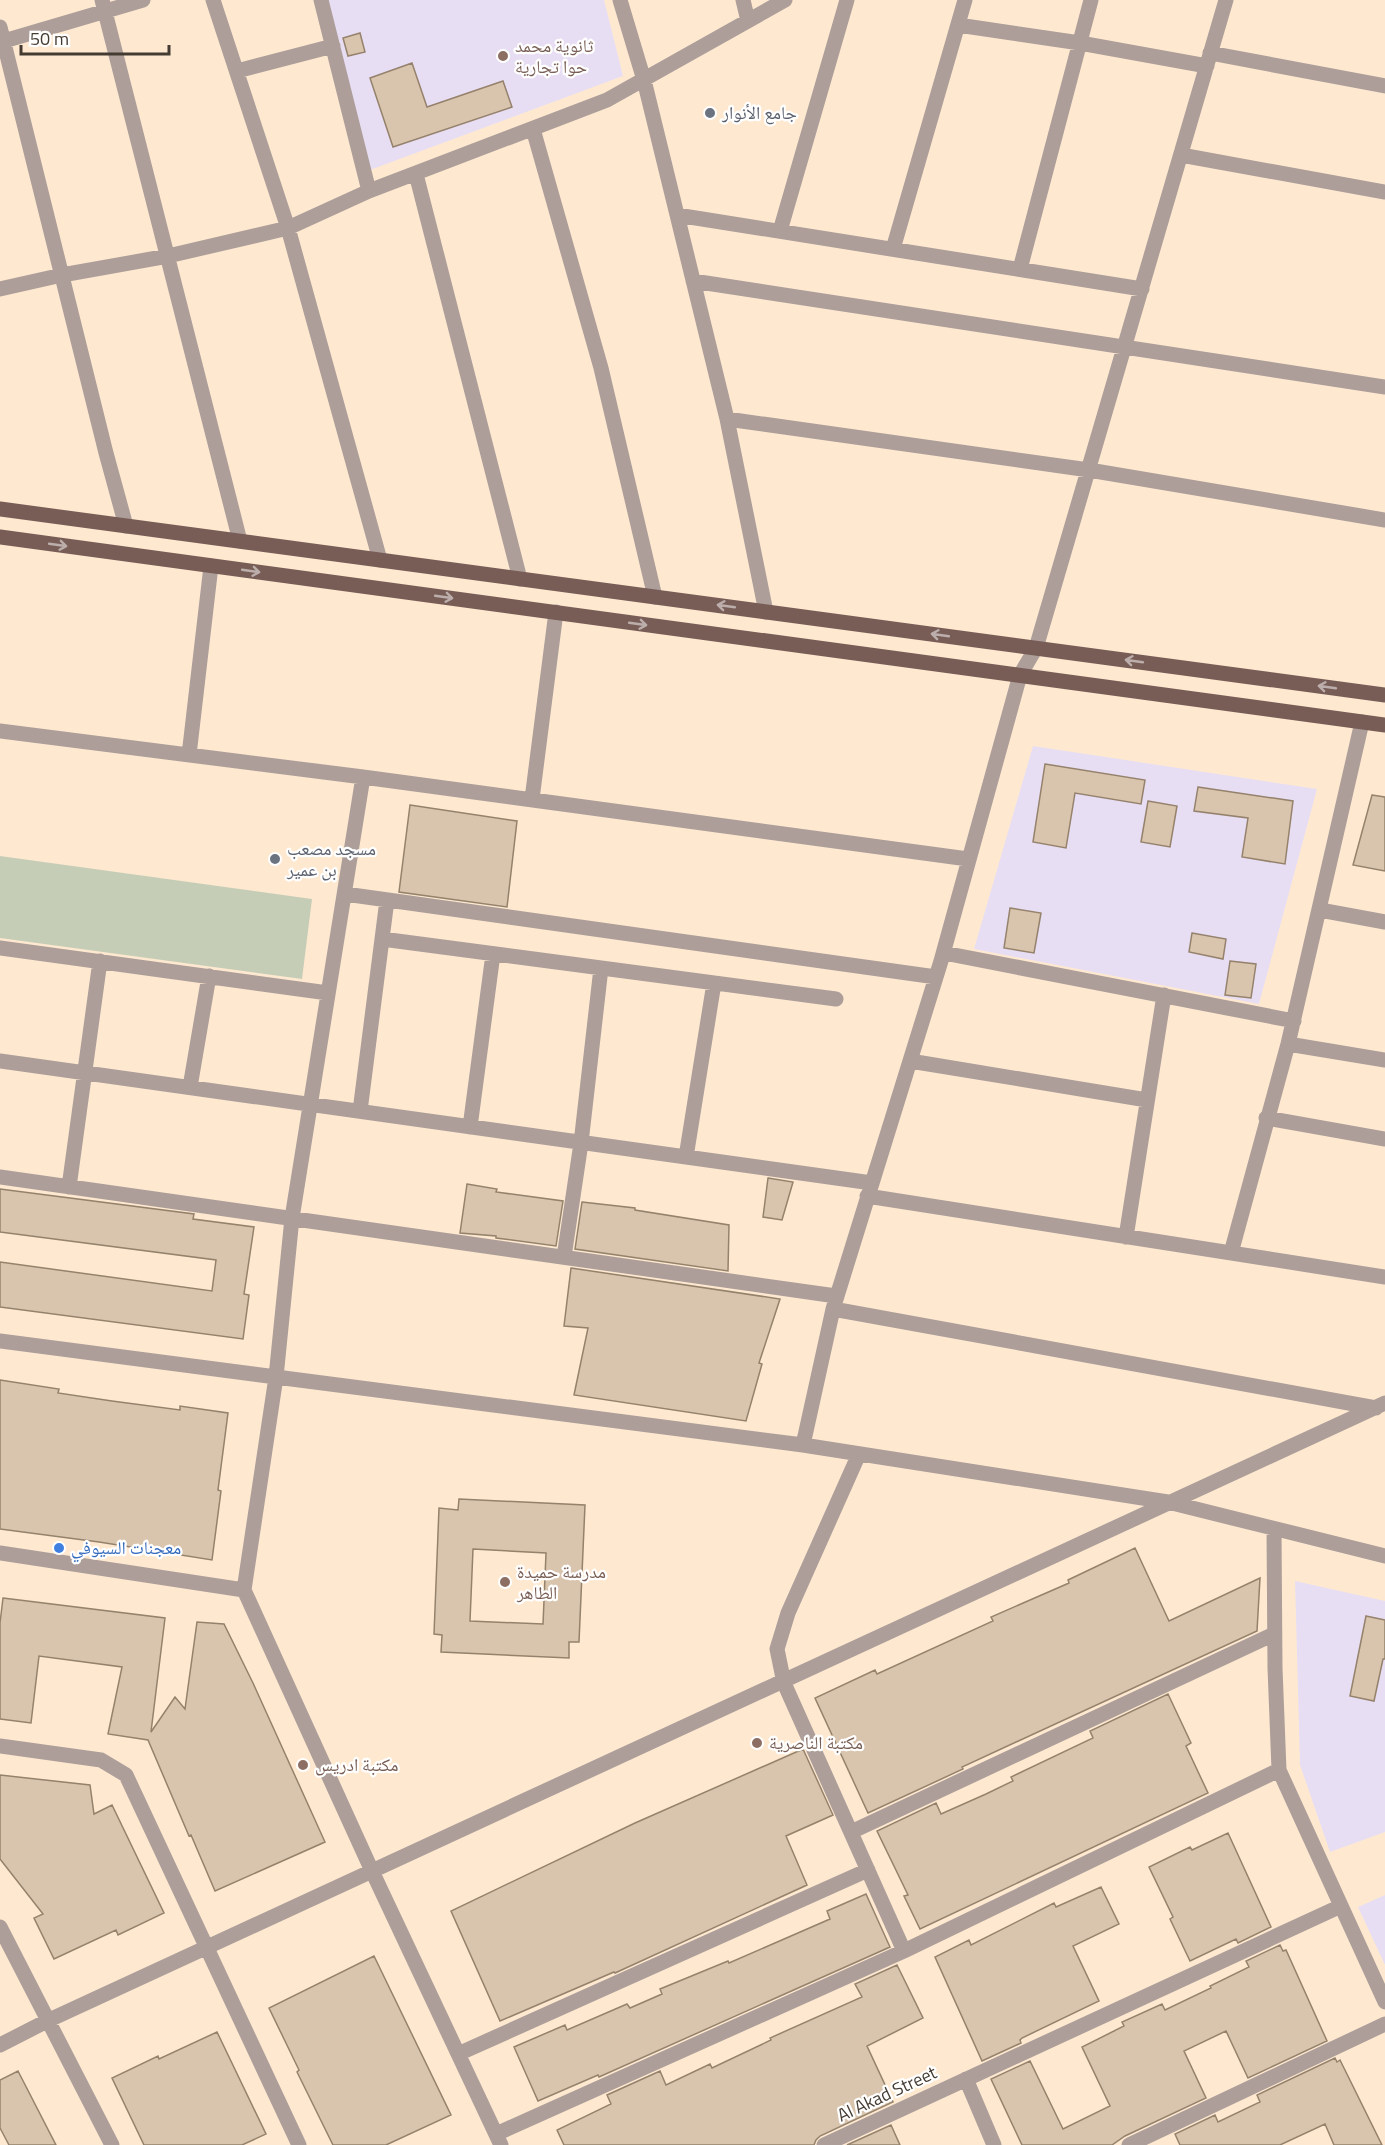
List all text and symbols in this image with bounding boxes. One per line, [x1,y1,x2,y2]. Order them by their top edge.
scale bar [21,18,170,56]
text: 50 m [30,25,69,52]
place label: ثانوية محمد حوا تجارية [515,32,594,80]
marker: ثانوية محمد حوا تجارية [496,49,510,63]
place label: جامع الأنوار [721,99,797,126]
marker: جامع الأنوار [703,106,717,120]
one-way arrow [48,540,67,551]
one-way arrow [241,566,261,577]
one-way arrow [434,592,454,603]
one-way arrow [717,601,737,612]
one-way arrow [627,618,647,629]
one-way arrow [931,630,951,641]
one-way arrow [1124,656,1144,667]
one-way arrow [1318,681,1337,692]
place label: مسجد مصعب بن عمير [286,835,376,883]
marker: مسجد مصعب بن عمير [268,852,282,866]
place label: معجنات السيوفي [71,1534,181,1563]
marker: معجنات السيوفي [52,1541,66,1555]
place label: مدرسة حميدة الطاهر [516,1558,606,1606]
marker: مدرسة حميدة الطاهر [498,1575,512,1589]
place label: مكتبة الناصرية [769,1729,863,1756]
marker: مكتبة الناصرية [750,1736,764,1750]
place label: مكتبة ادريس [315,1751,398,1778]
marker: مكتبة ادريس [296,1758,310,1772]
street label: Al Akad Street [833,2058,942,2128]

